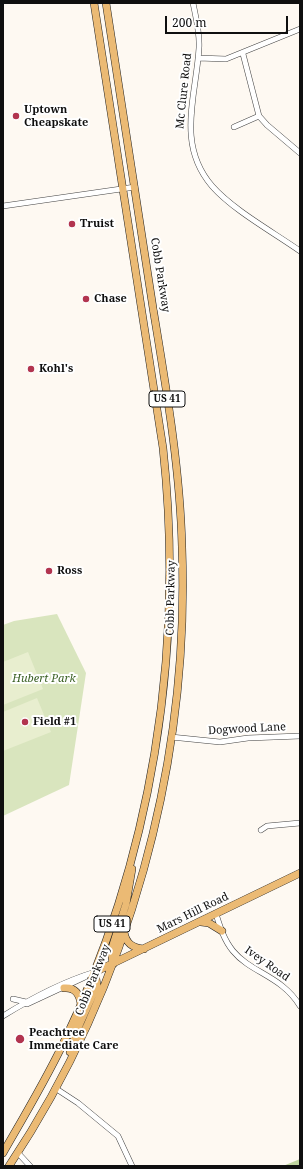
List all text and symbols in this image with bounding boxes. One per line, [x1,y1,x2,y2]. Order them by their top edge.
scale bar [167,8,290,34]
text: 200 m [172,14,207,31]
street label: Mc Clure Road [173,52,195,130]
place label: Uptown Cheapskate [24,103,88,129]
marker: Uptown Cheapskate [11,111,21,121]
place label: Truist [80,217,114,231]
marker: Truist [67,219,77,229]
street label: Cobb Parkway [148,237,172,313]
place label: Chase [94,292,127,306]
marker: Chase [81,294,91,304]
place label: Kohl's [39,362,73,376]
marker: Kohl's [26,364,36,374]
road number: US 41 [149,391,185,407]
street label: Cobb Parkway [164,560,178,636]
place label: Ross [57,564,82,578]
marker: Ross [44,566,54,576]
park label: Hubert Park [12,672,76,686]
place label: Field #1 [33,715,76,729]
marker: Field #1 [20,717,30,727]
street label: Dogwood Lane [208,720,286,738]
street label: Mars Hill Road [155,890,231,936]
road number: US 41 [94,916,130,932]
street label: Cobb Parkway [73,942,113,1018]
street label: Ivey Road [242,944,292,984]
place label: Peachtree Immediate Care [29,1026,119,1052]
marker: Peachtree Immediate Care [14,1033,26,1045]

